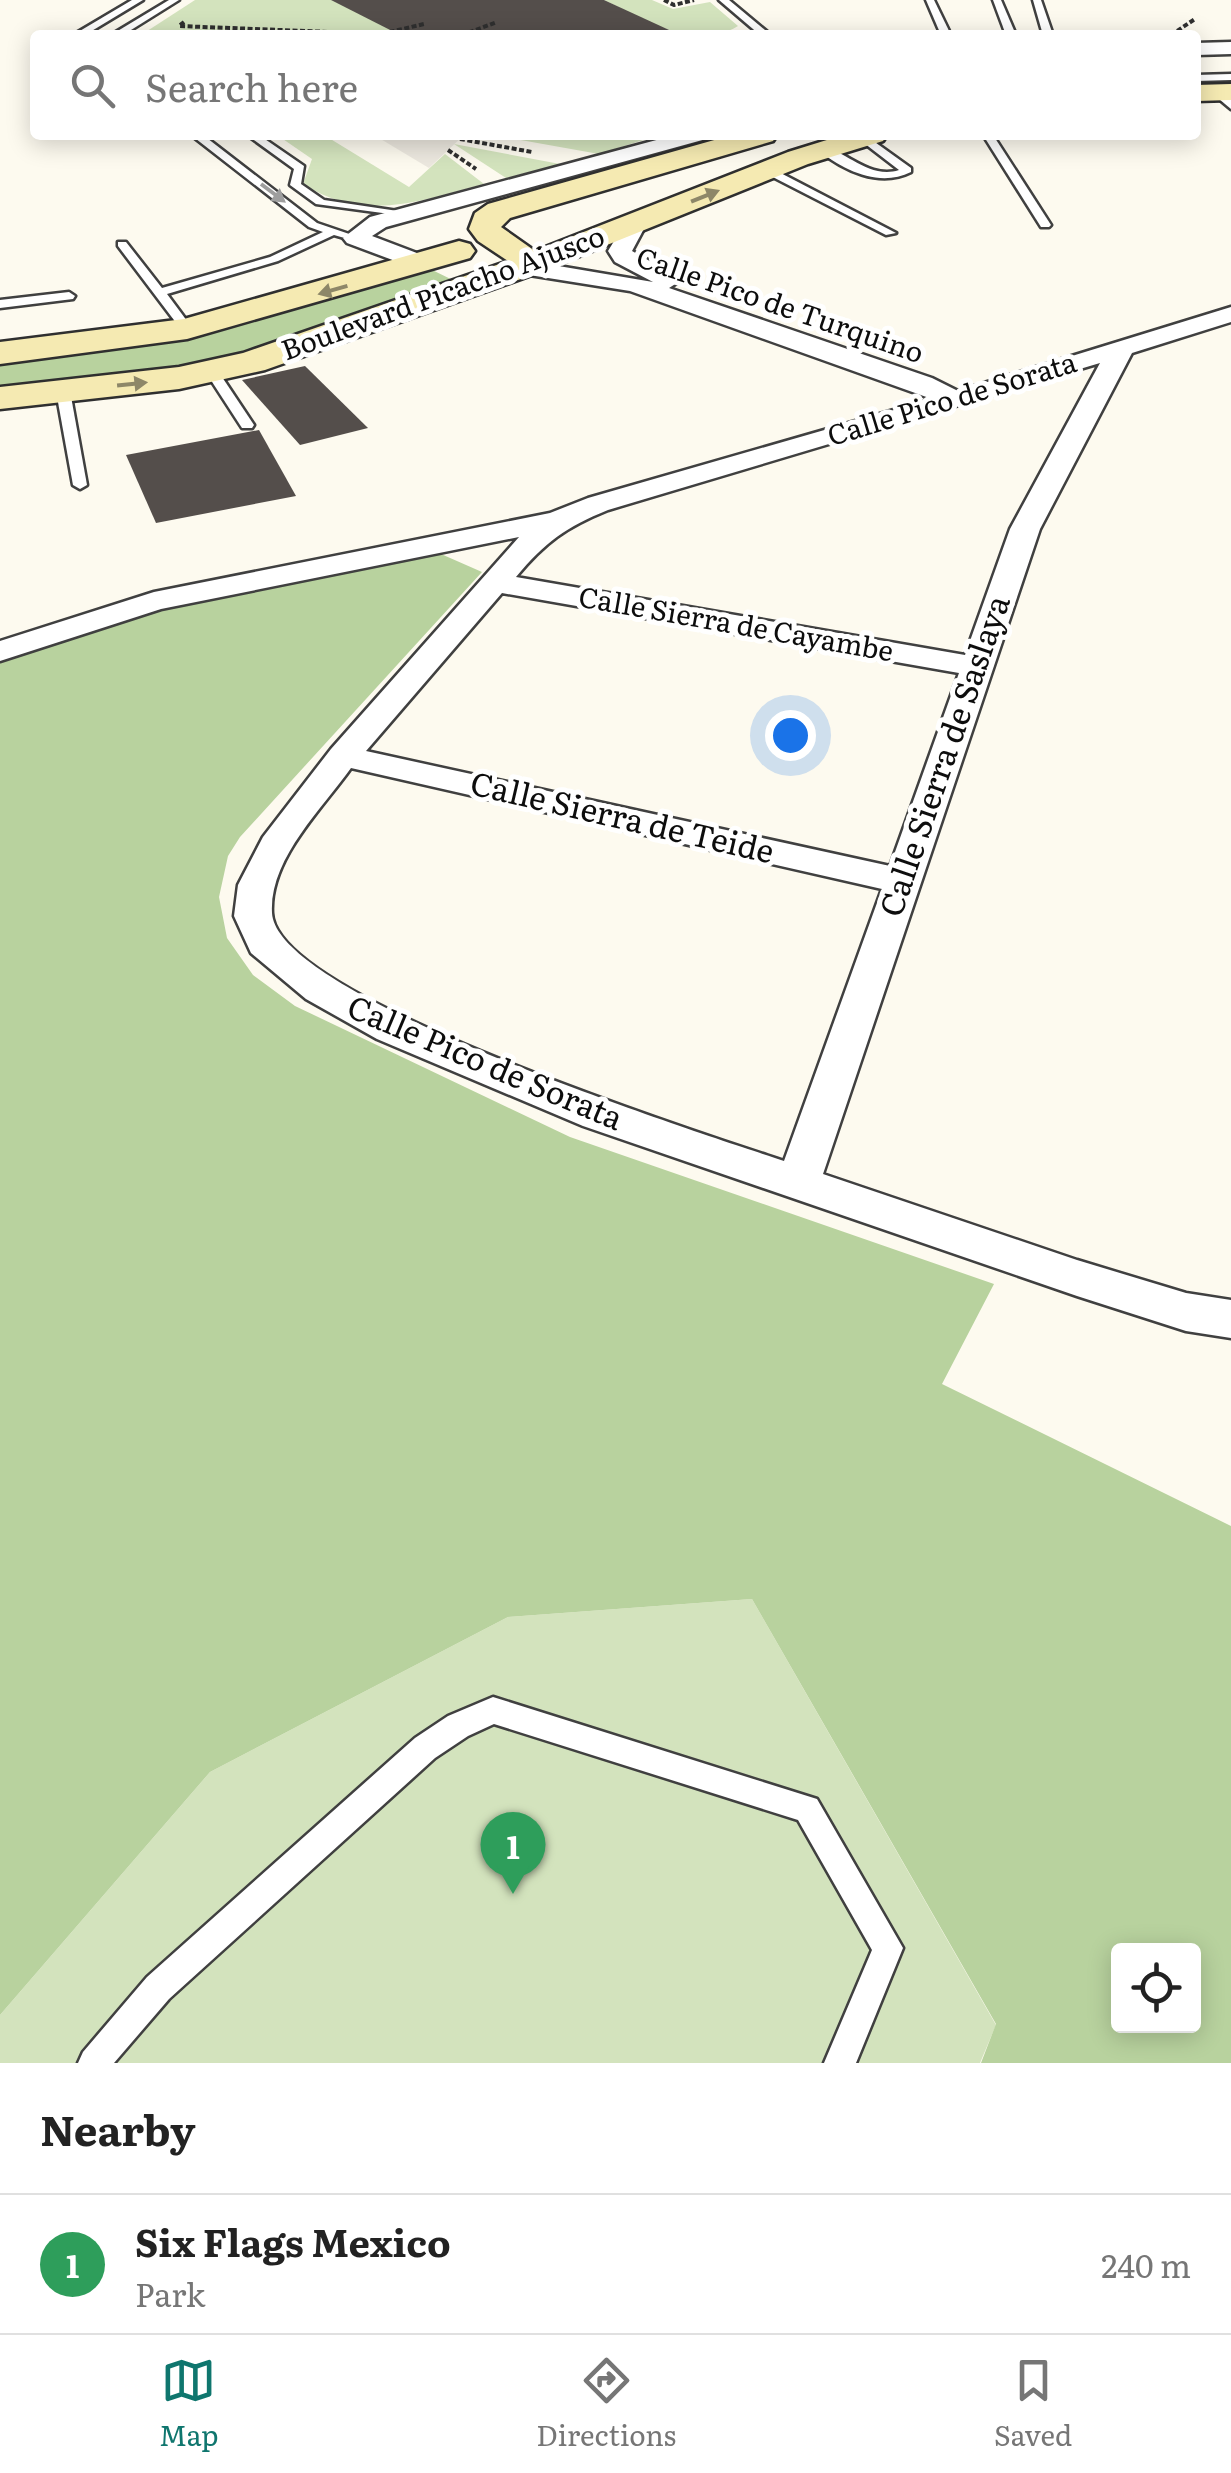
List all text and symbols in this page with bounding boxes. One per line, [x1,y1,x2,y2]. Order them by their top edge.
search box [30,30,1201,140]
text: Search here [145,57,358,114]
icon: search [65,58,120,113]
one-way arrow [260,182,286,202]
one-way arrow [690,188,720,204]
street label: Boulevard Picacho Ajusco [275,213,610,369]
street label: Calle Pico de Turquino [631,234,930,372]
one-way arrow [317,282,348,298]
street label: Calle Pico de Sorata [822,339,1081,455]
one-way arrow [116,376,148,392]
street label: Calle Sierra de Cayambe [576,574,897,670]
street label: Calle Sierra de Saslaya [865,587,1020,922]
your location [765,710,816,761]
street label: Calle Sierra de Teide [466,757,779,873]
street label: Calle Pico de Sorata [341,980,632,1140]
pin: 1 [480,1812,546,1894]
map controls [1111,1943,1201,2033]
button: locate [1111,1943,1201,2033]
text: Nearby [40,2097,196,2159]
text: Six Flags Mexico [135,2212,451,2269]
text: 1 [66,2240,79,2288]
text: 240 m [1101,2240,1191,2288]
text: Park [135,2269,205,2317]
tab: Map [159,2353,219,2455]
tab: Directions [536,2353,676,2455]
tab: Saved [994,2353,1072,2455]

